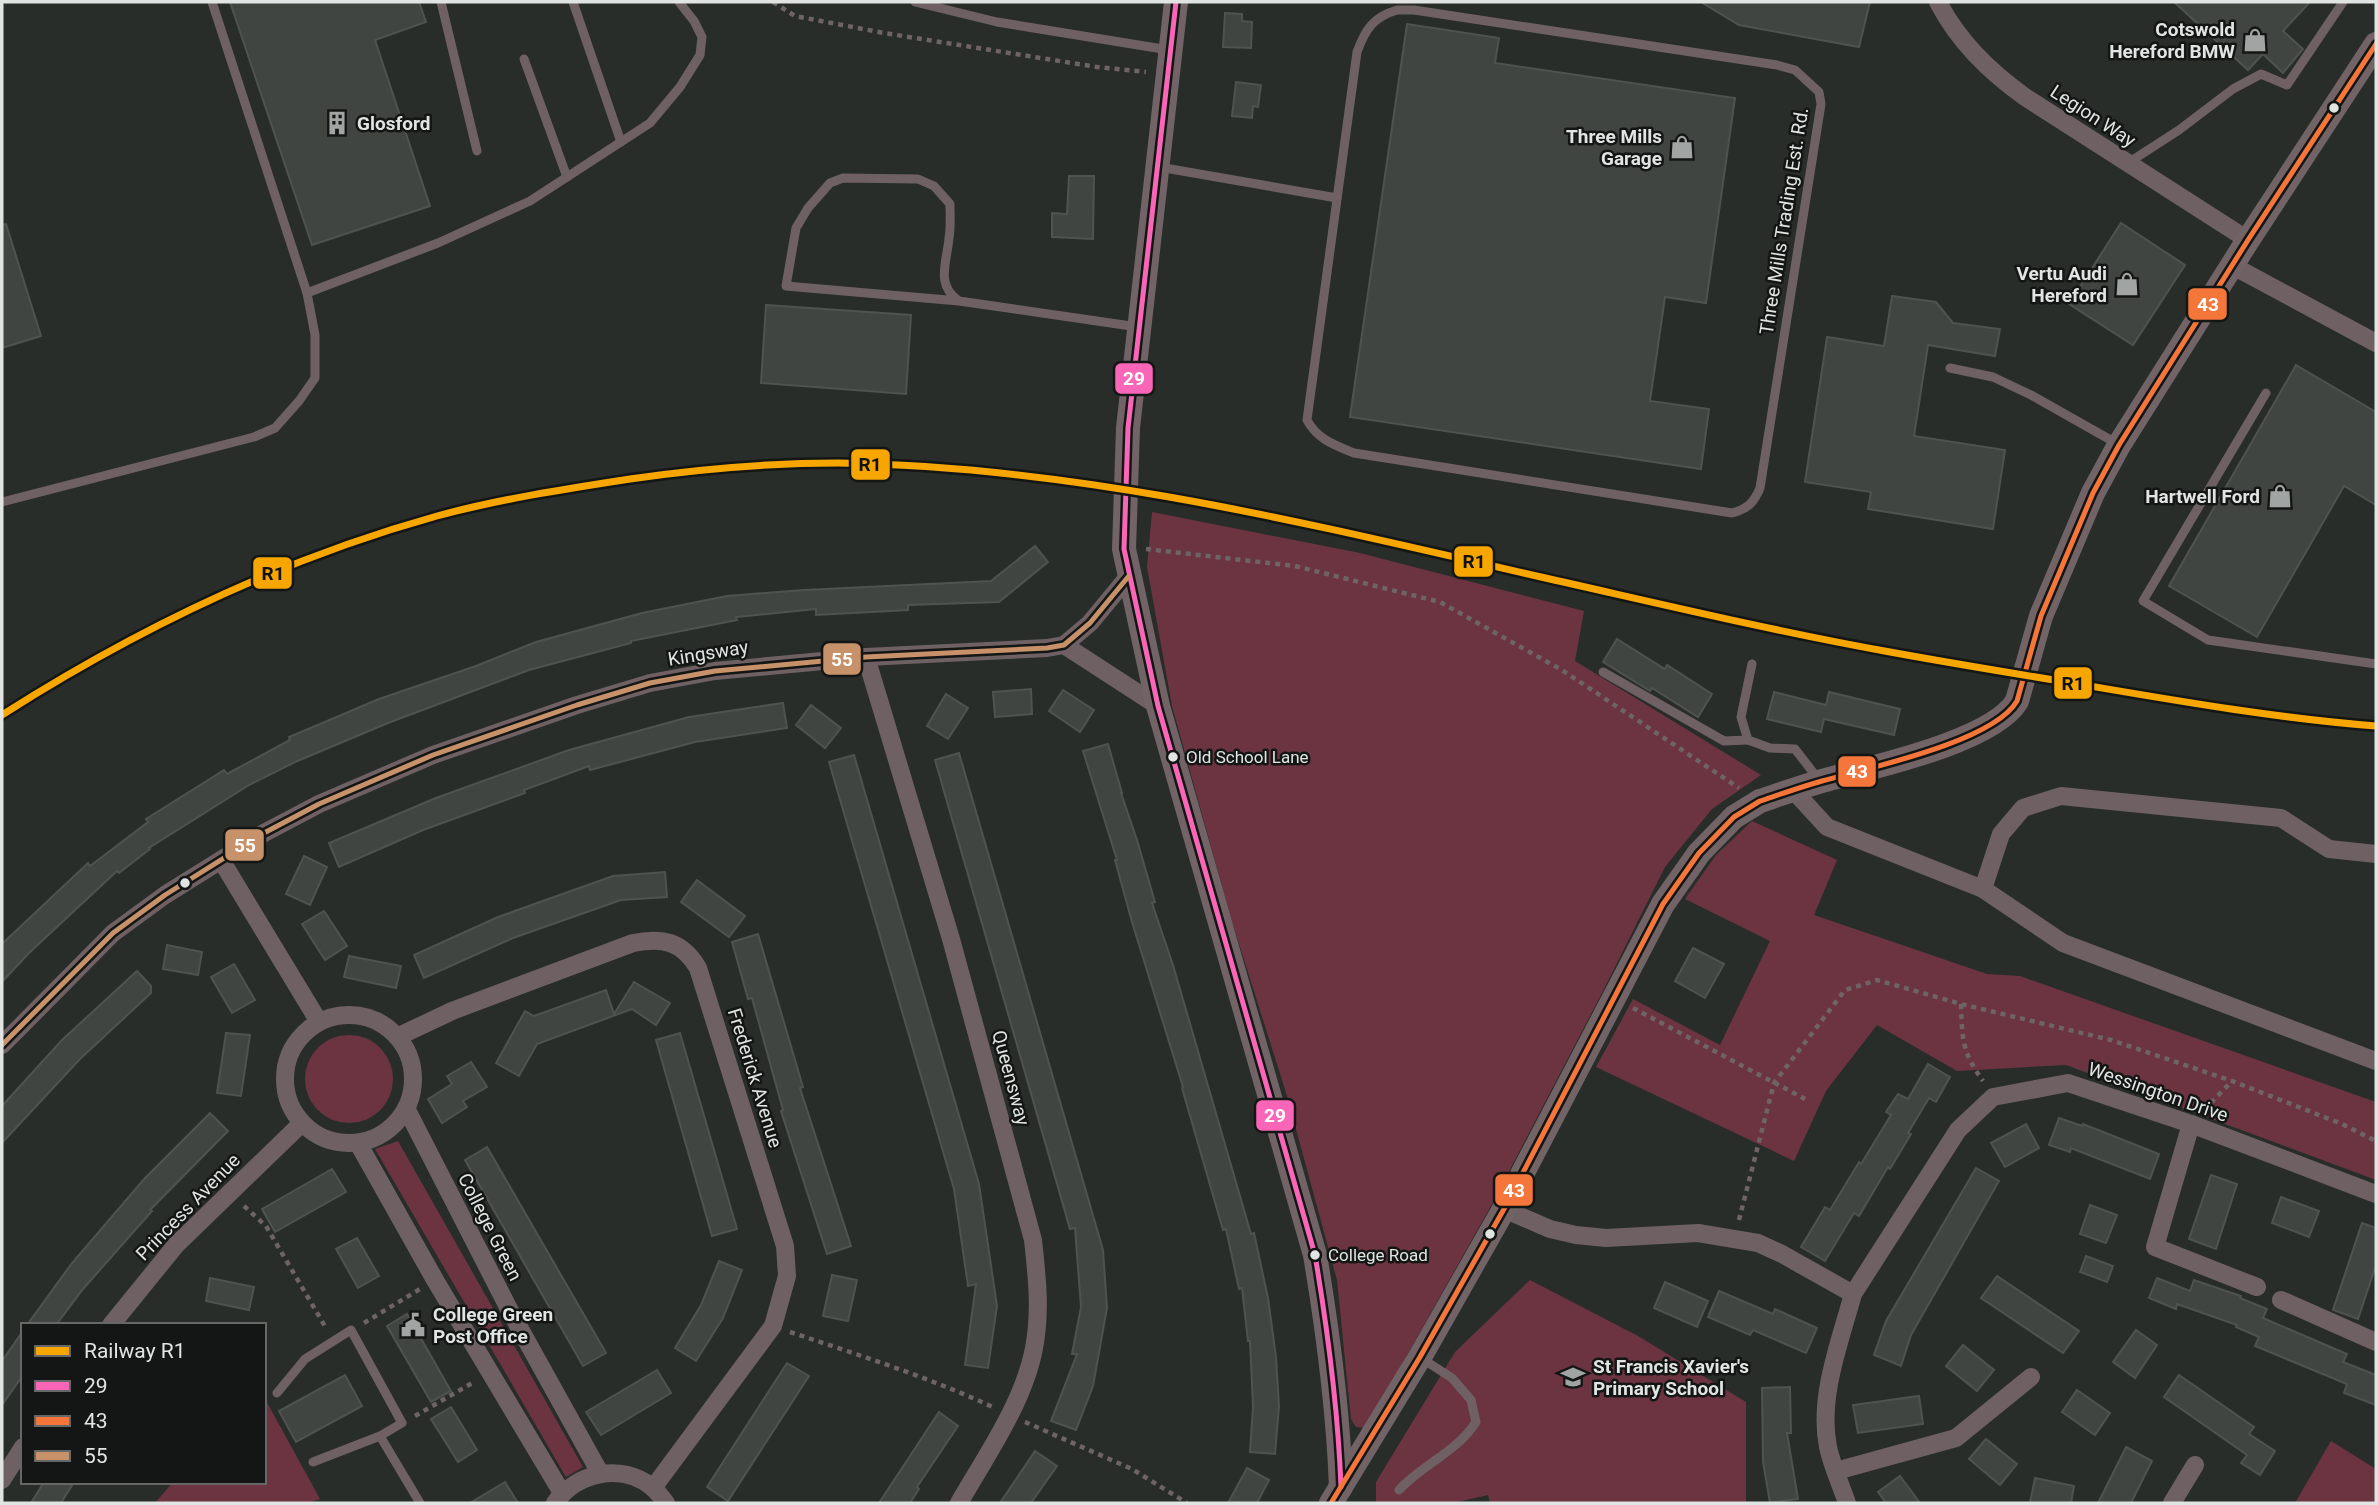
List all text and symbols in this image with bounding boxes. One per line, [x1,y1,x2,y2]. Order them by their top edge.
place label: Cotswold Hereford BMW [2109,18,2235,63]
shop icon: Cotswold Hereford BMW [2241,26,2269,54]
street label: Legion Way [2046,80,2140,152]
unlabelled marker [2327,101,2341,115]
street label: Three Mills Trading Est. Rd. [1755,106,1813,336]
building icon: Glosford [323,109,351,137]
place label: Glosford [357,112,430,135]
place label: Three Mills Garage [1566,125,1662,170]
shop icon: Three Mills Garage [1668,133,1696,161]
place label: Vertu Audi Hereford [2016,262,2107,307]
shop icon: Vertu Audi Hereford [2113,270,2141,298]
line badge: 43 [2187,287,2228,321]
text: 43 [2197,293,2219,316]
line badge: 29 [1114,362,1154,395]
text: 29 [1123,367,1145,390]
line badge: R1 [850,448,891,481]
text: R1 [858,453,882,476]
shop icon: Hartwell Ford [2266,482,2294,510]
place label: Hartwell Ford [2145,485,2260,508]
line badge: R1 [1453,545,1494,578]
text: R1 [1462,550,1486,573]
line badge: R1 [252,556,293,590]
text: R1 [261,562,285,585]
street label: Kingsway [666,635,750,671]
line badge: 55 [822,642,862,676]
text: 55 [831,648,853,671]
line badge: R1 [2053,666,2093,700]
text: R1 [2061,672,2085,695]
place label: Old School Lane [1186,747,1309,767]
marker: Old School Lane [1166,750,1180,764]
line badge: 43 [1837,755,1877,788]
text: 43 [1846,760,1868,783]
line badge: 55 [224,828,265,862]
text: 55 [234,834,256,857]
unlabelled marker [178,876,192,890]
street label: Frederick Avenue [723,1005,787,1151]
street label: Queensway [987,1028,1035,1128]
street label: Wessington Drive [2085,1057,2231,1127]
line badge: 29 [1255,1099,1295,1132]
text: 29 [1264,1104,1286,1127]
street label: Princess Avenue [131,1149,245,1265]
street label: College Green [453,1169,527,1285]
line badge: 43 [1494,1173,1534,1207]
text: 43 [1503,1179,1525,1202]
unlabelled marker [1483,1227,1497,1241]
place label: College Road [1328,1245,1428,1265]
marker: College Road [1308,1248,1322,1262]
place label: College Green Post Office [433,1303,553,1348]
public building icon: College Green Post Office [399,1311,427,1339]
legend [21,1323,266,1484]
text: Railway R1 [84,1339,186,1363]
place label: St Francis Xavier's Primary School [1593,1355,1749,1400]
school or university icon: St Francis Xavier's Primary School [1559,1363,1587,1391]
text: 29 [84,1374,108,1398]
text: 43 [84,1409,108,1433]
text: 55 [84,1444,108,1468]

